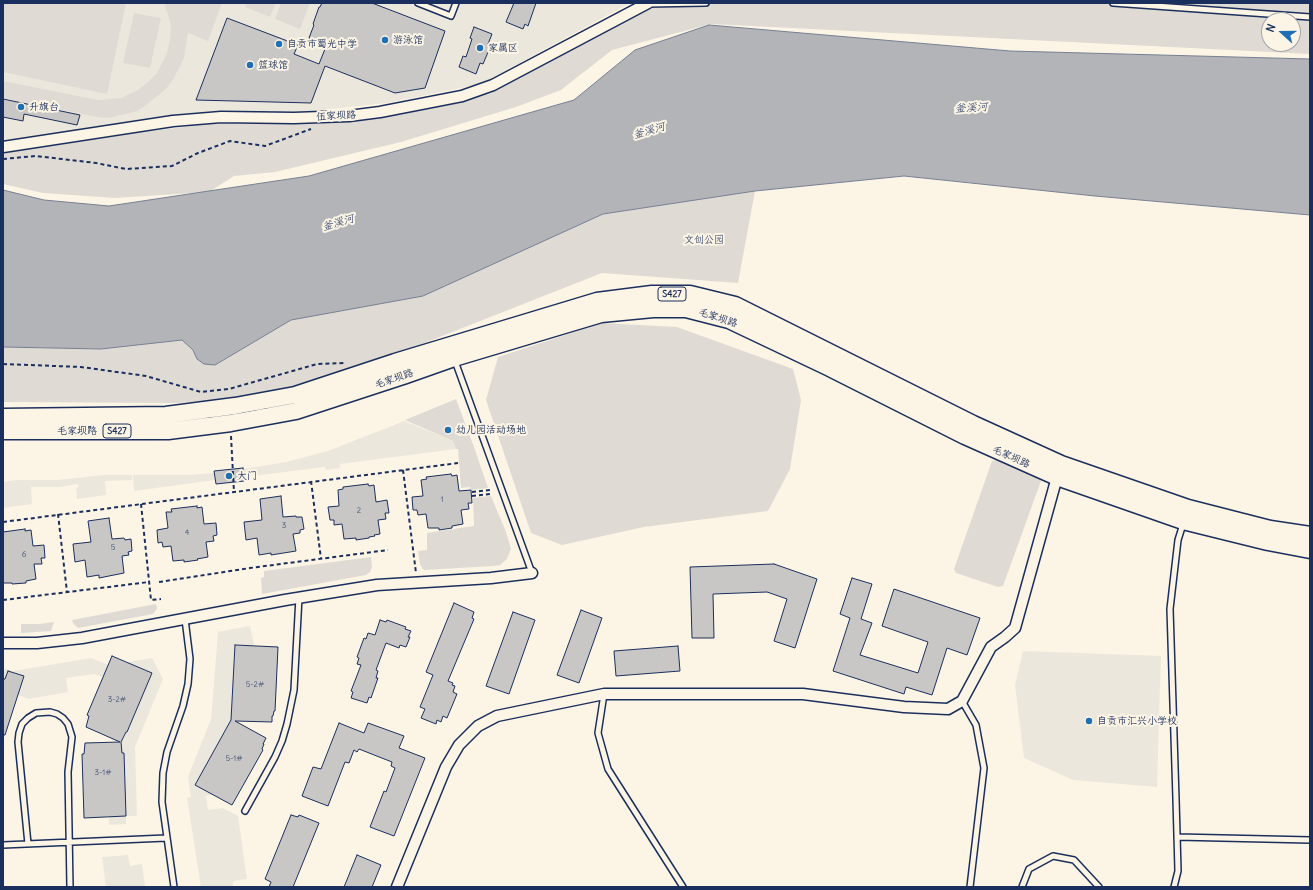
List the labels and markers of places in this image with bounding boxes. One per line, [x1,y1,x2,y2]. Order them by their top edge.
place label: 游泳馆 [393,34,423,46]
marker: 游泳馆 [380,35,390,45]
place label: 自贡市蜀光中学 [287,38,357,50]
marker: 自贡市蜀光中学 [274,39,284,49]
place label: 家属区 [488,42,518,54]
marker: 家属区 [475,43,485,53]
place label: 篮球馆 [258,59,288,71]
marker: 篮球馆 [245,60,255,70]
place label: 升旗台 [29,101,59,113]
marker: 升旗台 [16,102,26,112]
place label: 幼儿园活动场地 [456,424,526,436]
marker: 幼儿园活动场地 [443,425,453,435]
place label: 大门 [237,470,257,482]
marker: 大门 [224,471,234,481]
place label: 自贡市汇兴小学校 [1097,715,1177,727]
marker: 自贡市汇兴小学校 [1084,716,1094,726]

